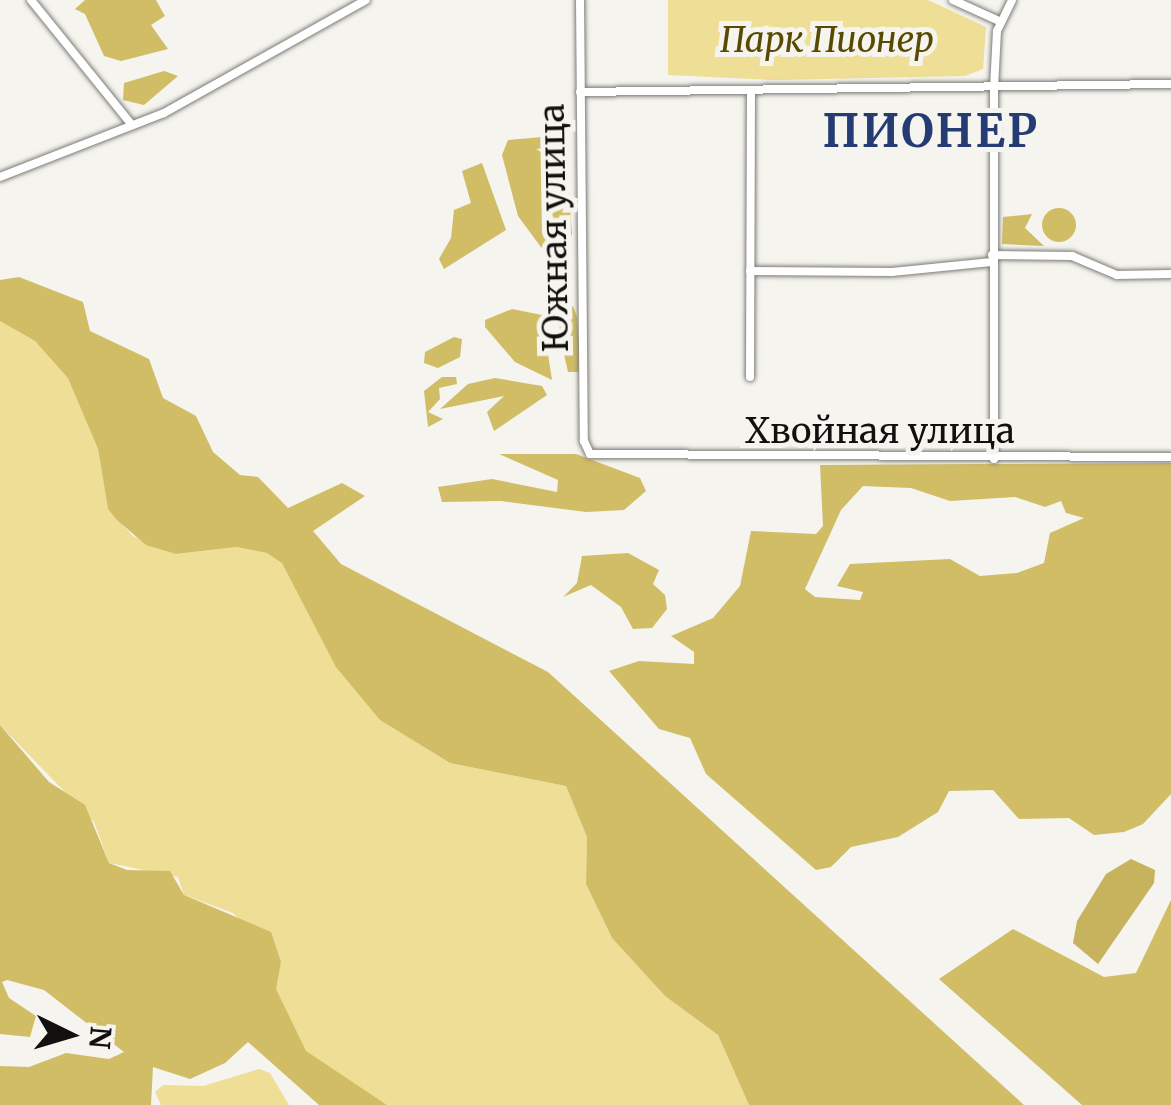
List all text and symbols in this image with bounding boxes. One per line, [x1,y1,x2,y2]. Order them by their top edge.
park label: Парк Пионер [720,19,934,61]
street label: Южная улица [531,103,577,353]
district label: ПИОНЕР [822,105,1040,159]
street label: Хвойная улица [745,410,1015,452]
north arrow [20,985,120,1085]
text: N [81,1025,119,1050]

